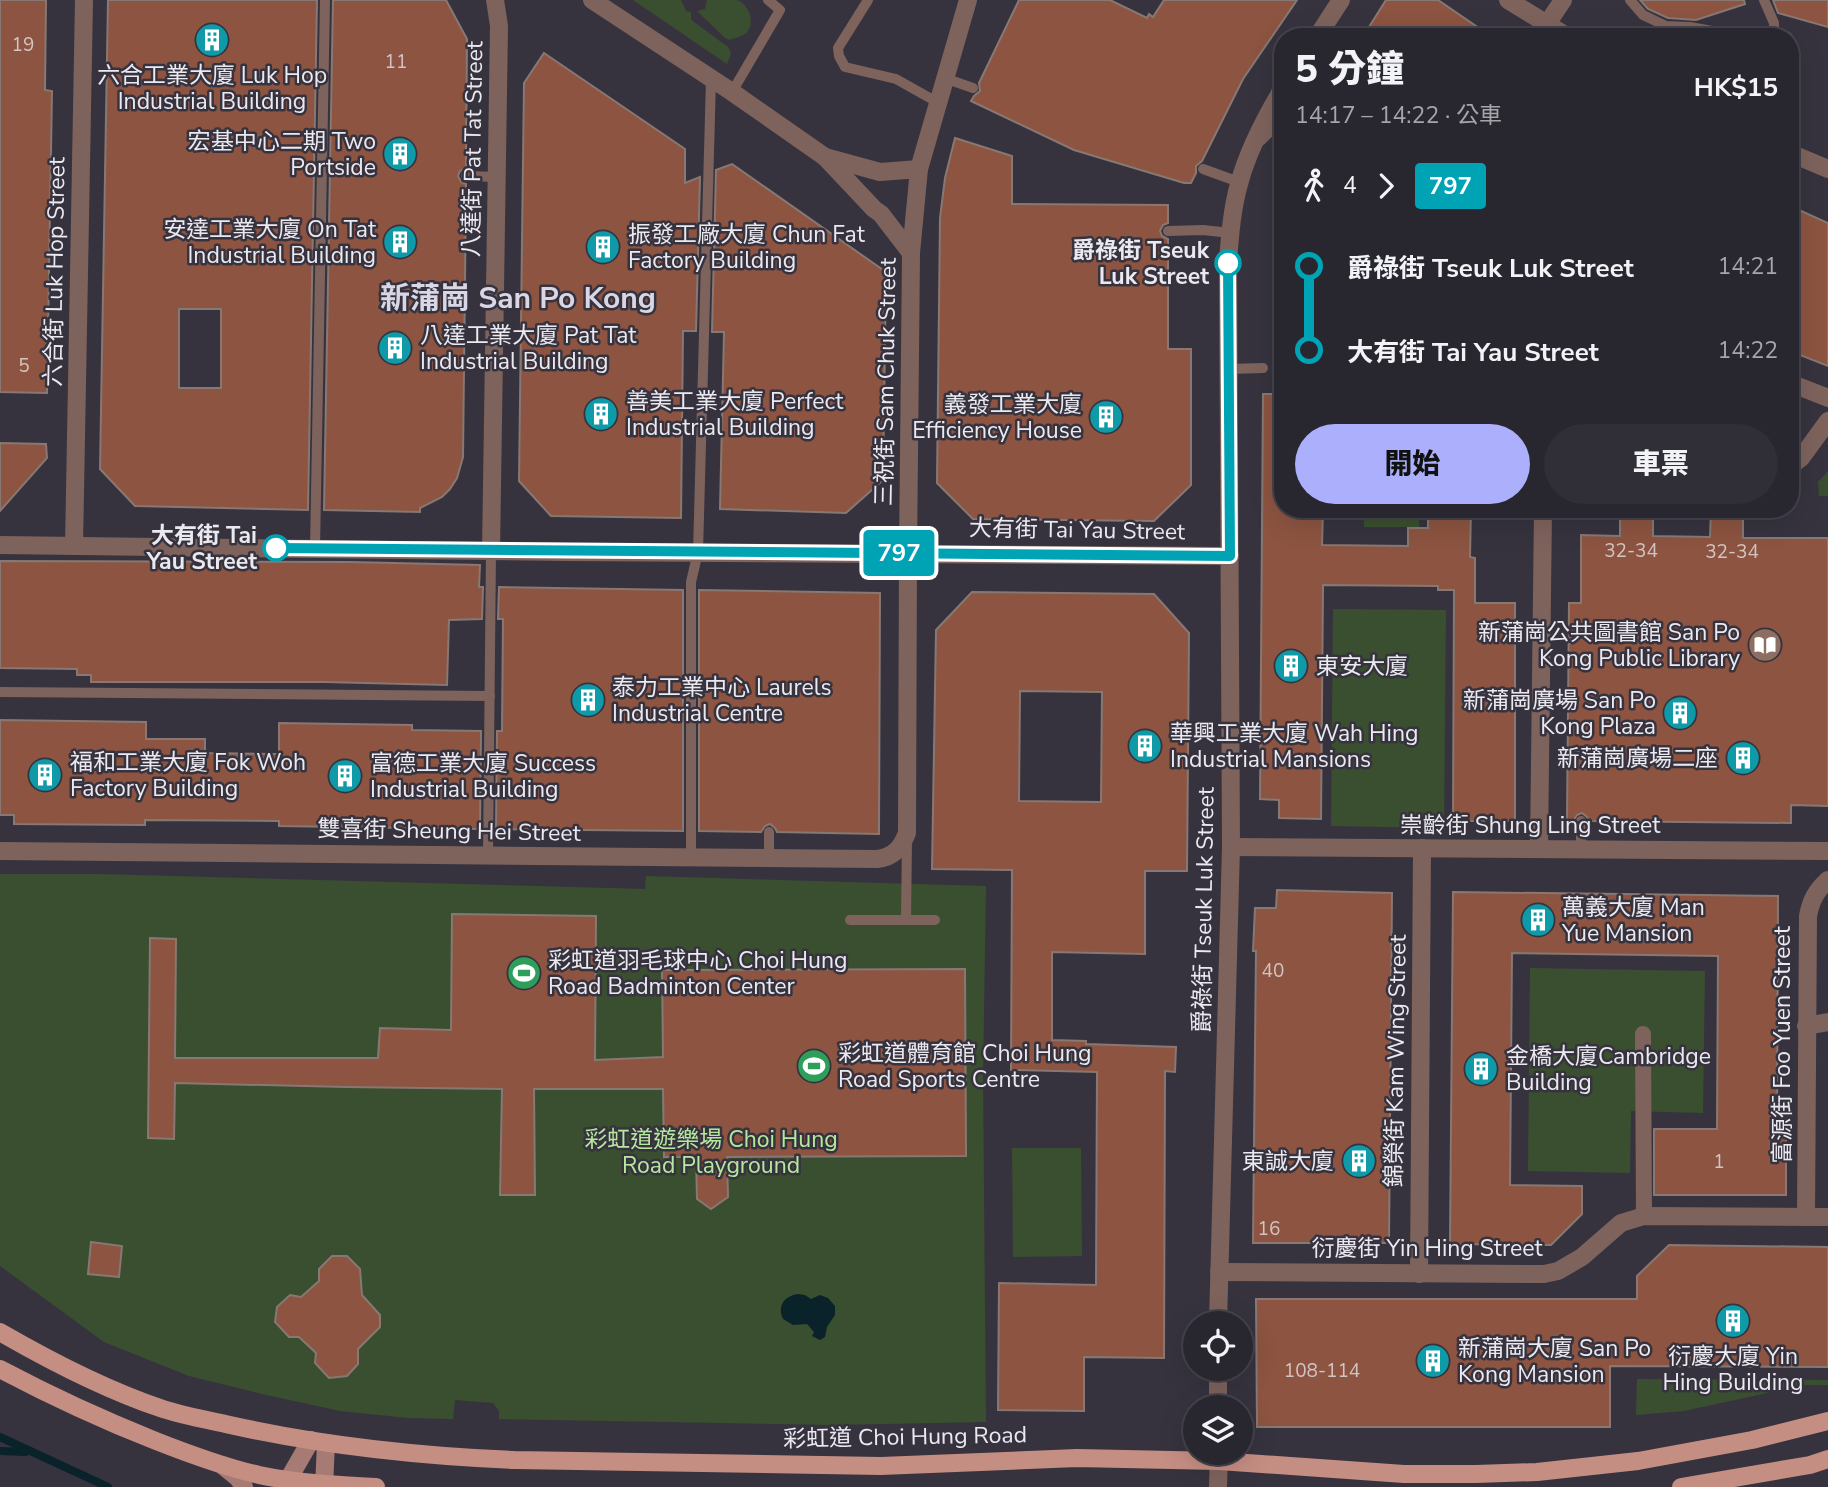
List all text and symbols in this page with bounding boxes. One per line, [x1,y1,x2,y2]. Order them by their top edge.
building icon: 六合工業大廈 Luk Hop Industrial Building [193,21,231,59]
house number: 19 [12,32,34,58]
street label: 八達街 Pat Tat Street [456,40,490,257]
text: 5 分鐘 [1295,44,1404,95]
house number: 11 [385,49,407,75]
place label: 六合工業大廈 Luk Hop Industrial Building [97,60,327,117]
text: HK$15 [1694,70,1778,105]
text: 14:17 – 14:22 · 公車 [1295,100,1502,131]
place label: 宏基中心二期 Two Portside [188,126,376,183]
building icon: 宏基中心二期 Two Portside [381,135,419,173]
street label: 六合街 Luk Hop Street [37,156,73,387]
icon: walk [1295,167,1333,205]
icon: forward [1367,167,1405,205]
text: 4 [1343,170,1357,201]
text: 797 [1429,170,1472,202]
place label: 安達工業大廈 On Tat Industrial Building [163,214,377,271]
place label: 振發工廠大廈 Chun Fat Factory Building [628,219,866,276]
building icon: 安達工業大廈 On Tat Industrial Building [381,223,419,261]
building icon: 振發工廠大廈 Chun Fat Factory Building [584,228,622,266]
place label: 爵祿街 Tseuk Luk Street [1072,235,1210,292]
marker: 爵祿街 Tseuk Luk Street [1215,250,1241,276]
text: 爵祿街 Tseuk Luk Street [1347,251,1634,286]
text: 14:21 [1718,251,1778,282]
street label: 三祝街 Sam Chuk Street [868,257,904,506]
district label: 新蒲崗 San Po Kong [380,278,656,319]
place label: 八達工業大廈 Pat Tat Industrial Building [420,320,637,377]
building icon: 八達工業大廈 Pat Tat Industrial Building [376,329,414,367]
text: 大有街 Tai Yau Street [1347,335,1599,370]
text: 14:22 [1718,335,1778,366]
house number: 5 [18,353,30,379]
place label: 善美工業大廈 Perfect Industrial Building [626,386,844,443]
place label: 義發工業大廈 Efficiency House [912,389,1082,446]
building icon: 善美工業大廈 Perfect Industrial Building [582,395,620,433]
building icon: 義發工業大廈 Efficiency House [1087,398,1125,436]
button: 開始 [1295,424,1530,504]
button: 車票 [1544,424,1778,504]
street label: 大有街 Tai Yau Street [969,513,1186,547]
place label: 大有街 Tai Yau Street [146,520,257,577]
line badge: 797 [859,530,939,576]
marker: 大有街 Tai Yau Street [263,535,289,561]
text: 797 [877,537,921,569]
house number: 32-34 [1604,538,1658,564]
house number: 32-34 [1705,539,1759,565]
place label: 新蒲崗公共圖書館 San Po Kong Public Library [1478,617,1740,674]
library icon: 新蒲崗公共圖書館 San Po Kong Public Library [1746,626,1784,664]
building icon: 東安大廈 [1272,647,1310,685]
place label: 東安大廈 [1316,651,1408,682]
place label: 泰力工業中心 Laurels Industrial Centre [612,672,832,729]
building icon: 泰力工業中心 Laurels Industrial Centre [569,681,607,719]
place label: 新蒲崗廣場 San Po Kong Plaza [1463,685,1656,742]
building icon: 新蒲崗廣場 San Po Kong Plaza [1661,694,1699,732]
place label: 華興工業大廈 Wah Hing Industrial Mansions [1170,718,1418,775]
building icon: 華興工業大廈 Wah Hing Industrial Mansions [1126,727,1164,765]
building icon: 新蒲崗廣場二座 [1724,739,1762,777]
place label: 新蒲崗廣場二座 [1557,743,1718,774]
place label: 福和工業大廈 Fok Woh Factory Building [70,747,306,804]
place label: 富德工業大廈 Success Industrial Building [370,748,596,805]
building icon: 福和工業大廈 Fok Woh Factory Building [26,756,64,794]
building icon: 富德工業大廈 Success Industrial Building [326,757,364,795]
street label: 爵祿街 Tseuk Luk Street [1186,786,1222,1033]
street label: 崇齡街 Shung Ling Street [1400,810,1661,841]
street label: 雙喜街 Sheung Hei Street [317,813,582,849]
place label: 萬義大廈 Man Yue Mansion [1561,892,1705,949]
building icon: 萬義大廈 Man Yue Mansion [1519,901,1557,939]
street label: 富源街 Foo Yuen Street [1767,925,1798,1164]
street label: 錦榮街 Kam Wing Street [1378,933,1414,1188]
place label: 彩虹道羽毛球中心 Choi Hung Road Badminton Center [548,945,847,1002]
sports icon: 彩虹道羽毛球中心 Choi Hung Road Badminton Center [505,954,543,992]
house number: 40 [1262,958,1284,984]
place label: 彩虹道體育館 Choi Hung Road Sports Centre [838,1038,1091,1095]
place label: 金橋大廈Cambridge Building [1506,1041,1711,1098]
sports icon: 彩虹道體育館 Choi Hung Road Sports Centre [795,1047,833,1085]
building icon: 金橋大廈Cambridge Building [1462,1050,1500,1088]
park label: 彩虹道遊樂場 Choi Hung Road Playground [584,1124,838,1181]
building icon: 東誠大廈 [1340,1142,1378,1180]
place label: 東誠大廈 [1242,1146,1334,1177]
house number: 1 [1713,1149,1725,1175]
house number: 16 [1258,1216,1280,1242]
street label: 衍慶街 Yin Hing Street [1312,1233,1543,1264]
building icon: 衍慶大廈 Yin Hing Building [1714,1302,1752,1340]
map controls [1183,1311,1253,1465]
button: locate [1183,1311,1253,1381]
place label: 新蒲崗大廈 San Po Kong Mansion [1458,1333,1651,1390]
place label: 衍慶大廈 Yin Hing Building [1662,1341,1804,1398]
building icon: 新蒲崗大廈 San Po Kong Mansion [1414,1342,1452,1380]
house number: 108-114 [1284,1358,1360,1384]
button: layers [1183,1395,1253,1465]
street label: 彩虹道 Choi Hung Road [783,1419,1027,1455]

